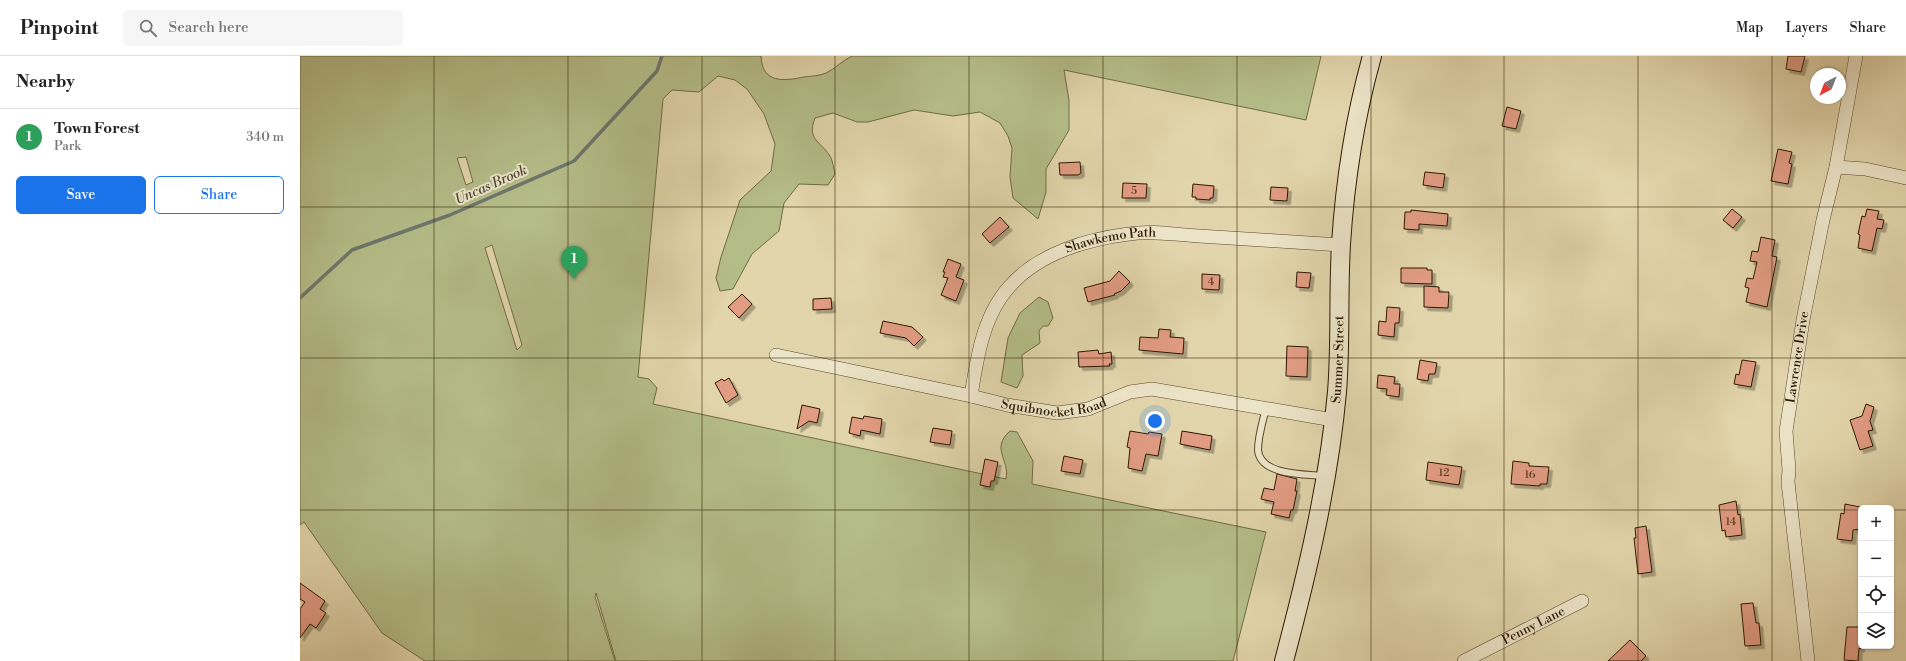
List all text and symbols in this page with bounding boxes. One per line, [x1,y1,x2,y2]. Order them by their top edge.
search box [123,10,403,46]
text: Pinpoint [20,16,99,40]
icon: search [137,17,159,39]
text: Search here [169,18,249,37]
text: Map [1736,19,1763,37]
text: Layers [1785,19,1828,37]
text: Share [1850,19,1886,37]
north arrow [1810,68,1846,104]
text: Nearby [16,71,75,93]
text: Town Forest [54,119,140,138]
text: 1 [26,129,32,145]
text: 340 m [246,129,284,145]
text: Park [54,138,81,154]
water label: Uncas Brook [452,161,530,209]
button: Save [16,176,146,214]
button: Share [154,176,284,214]
house number: 5 [1131,184,1137,198]
street label: Shawkemo Path [1063,224,1157,257]
pin: 1 [561,246,587,279]
house number: 4 [1208,275,1215,289]
street label: Lawrence Drive [1782,309,1813,404]
street label: Summer Street [1328,315,1347,404]
street label: Squibnocket Road [999,394,1109,421]
your location [1145,411,1165,431]
house number: 12 [1438,466,1450,480]
house number: 16 [1524,468,1536,482]
map controls [1858,505,1894,649]
button: + [1858,505,1894,541]
house number: 14 [1726,515,1737,529]
button: − [1858,541,1894,577]
button: locate [1858,577,1894,613]
street label: Penny Lane [1499,603,1568,648]
button: layers [1858,613,1894,649]

